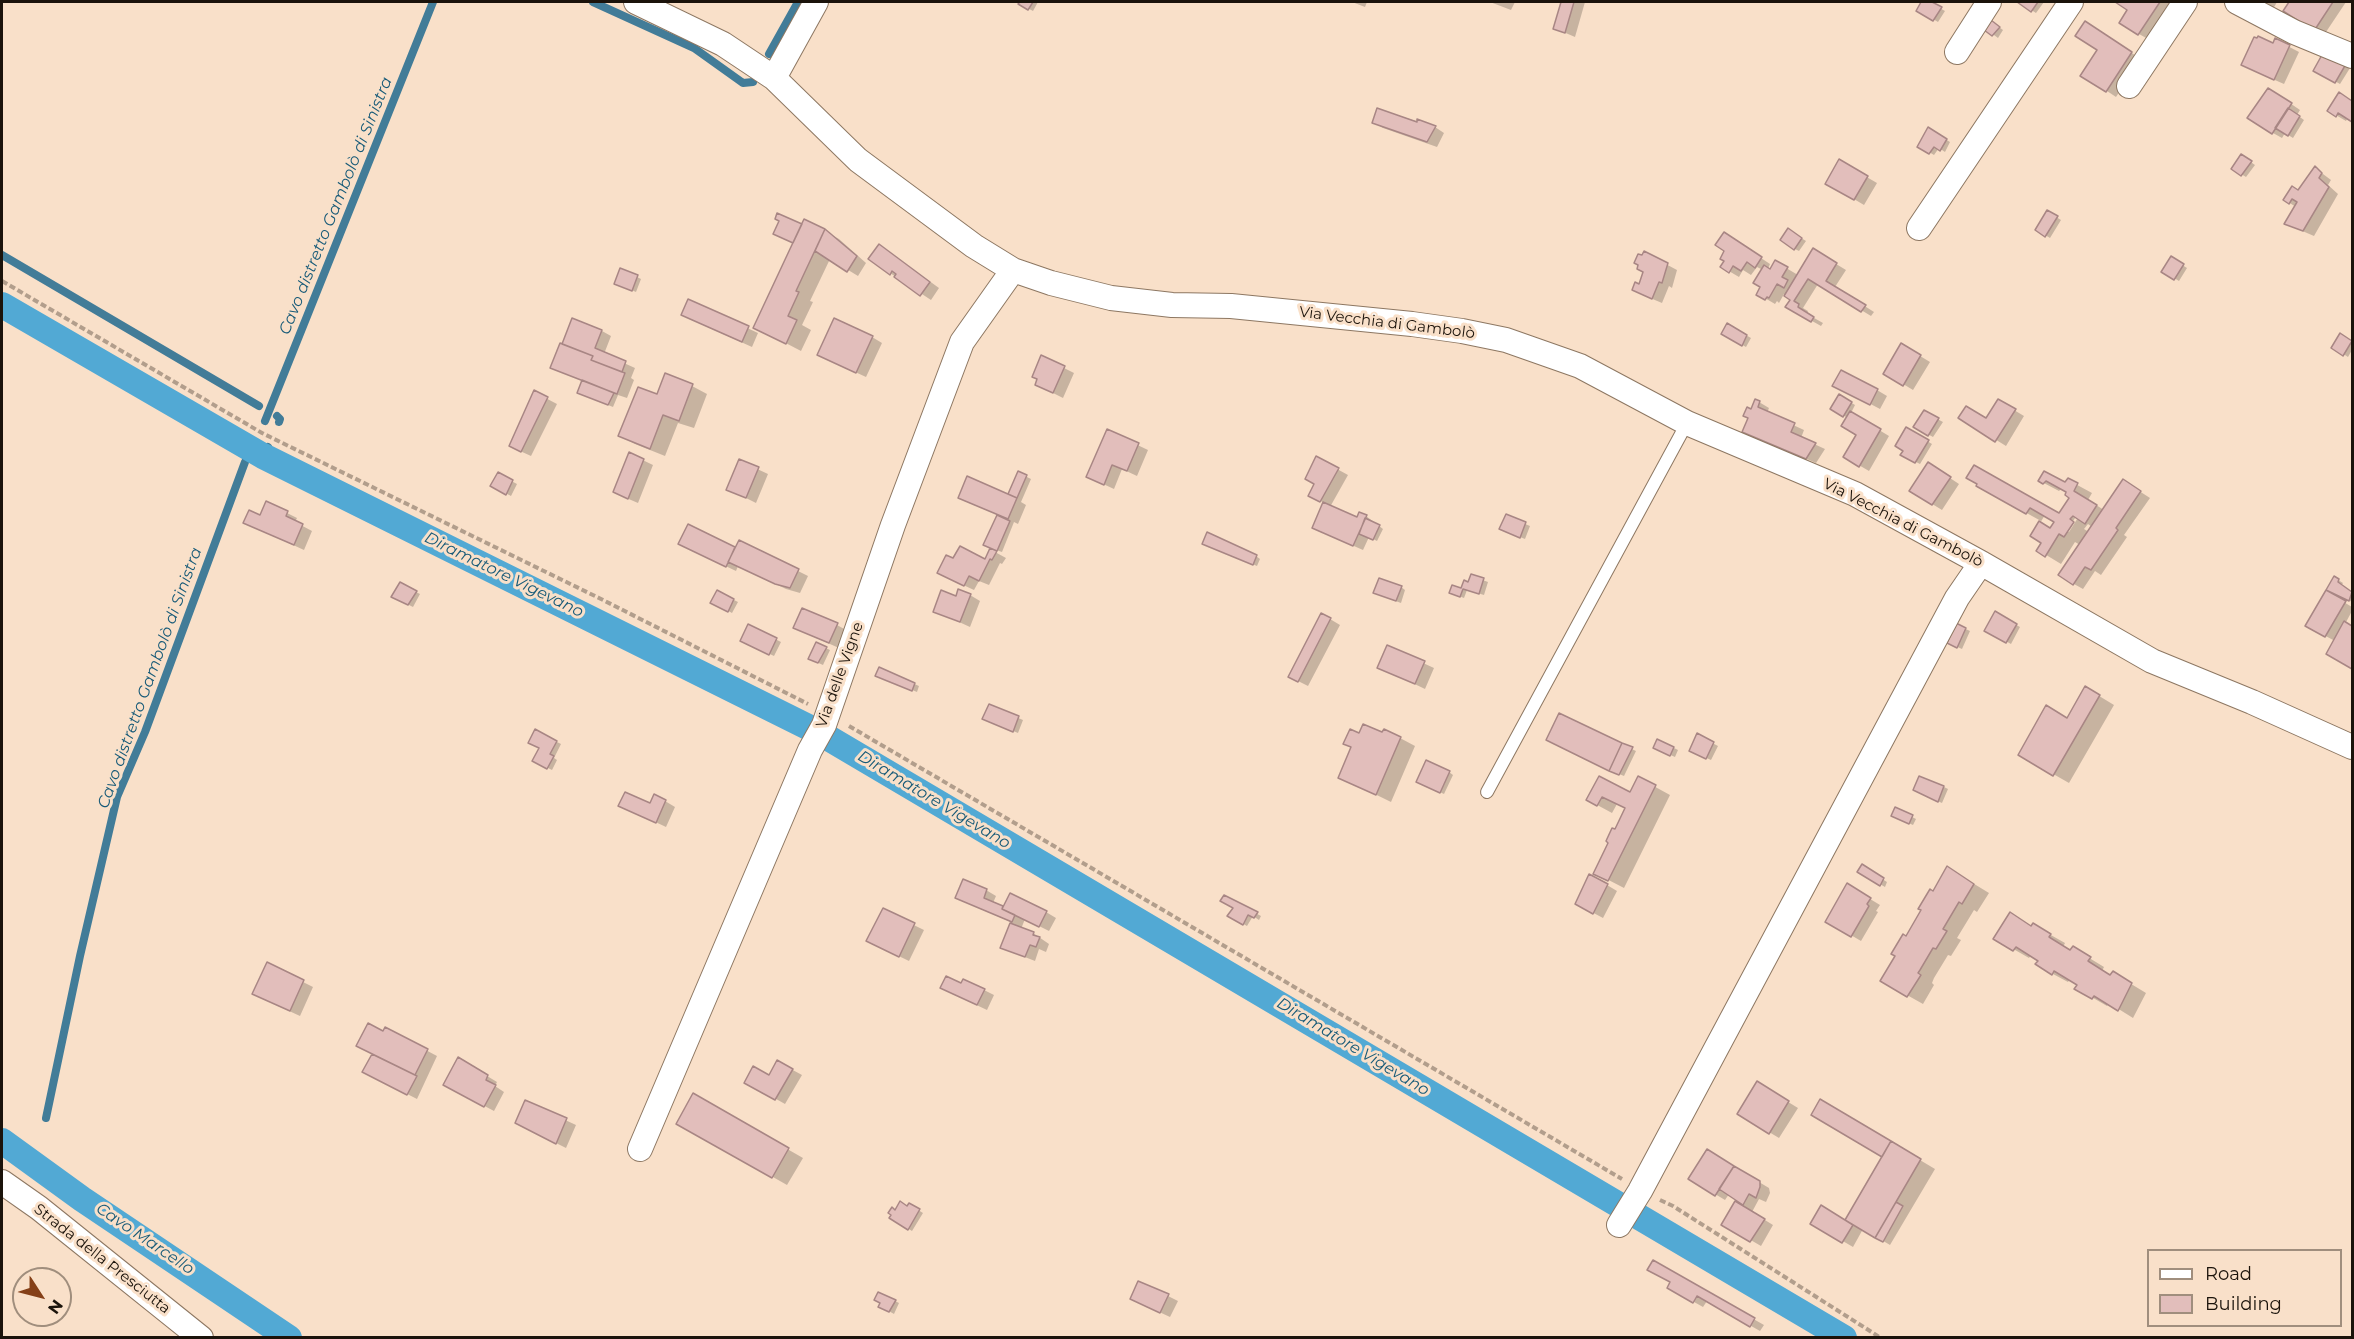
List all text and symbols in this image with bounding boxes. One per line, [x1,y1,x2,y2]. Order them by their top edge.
water label: Cavo distretto Gambolò di Sinistra [275,74,397,338]
street label: Via Vecchia di Gambolò [1298,303,1476,343]
street label: Via Vecchia di Gambolò [1820,475,1986,571]
water label: Diramatore Vigevano [421,528,587,622]
water label: Cavo distretto Gambolò di Sinistra [94,545,206,811]
street label: Via delle Vigne [813,620,867,730]
water label: Diramatore Vigevano [854,747,1014,853]
water label: Diramatore Vigevano [1273,994,1433,1100]
water label: Cavo Marcello [92,1199,198,1279]
street label: Strada della Presciutta [30,1200,174,1318]
legend [2147,1249,2342,1327]
text: Road [2205,1263,2252,1285]
north arrow [12,1267,72,1327]
text: Building [2205,1293,2282,1315]
text: N [44,1296,67,1318]

